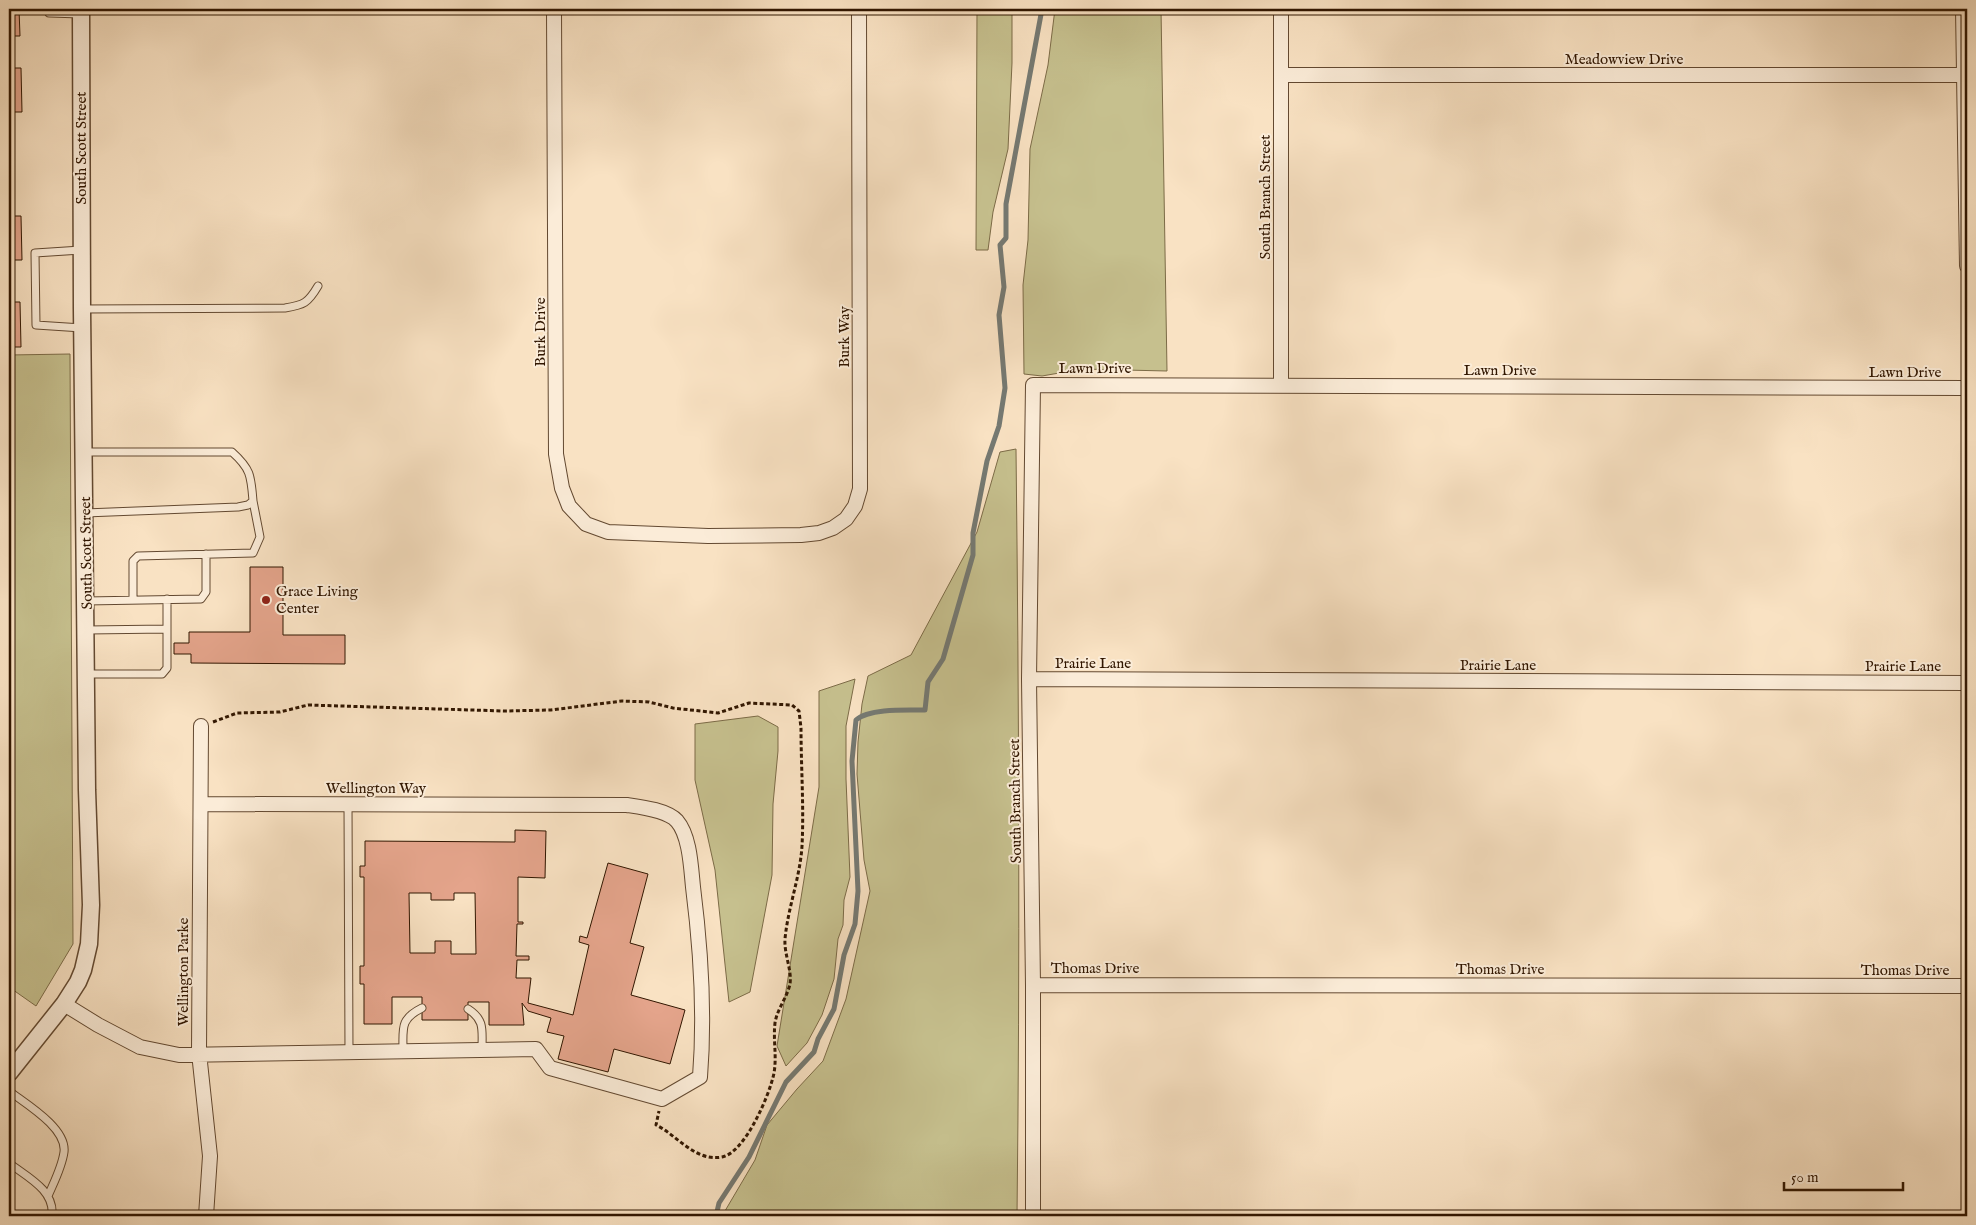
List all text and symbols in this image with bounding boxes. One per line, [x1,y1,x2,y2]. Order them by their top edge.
street label: Meadowview Drive [1565,50,1683,69]
street label: South Scott Street [72,92,91,204]
street label: South Branch Street [1256,135,1275,259]
street label: Burk Drive [531,297,550,367]
street label: Burk Way [835,306,854,368]
street label: Lawn Drive [1059,359,1132,378]
street label: Lawn Drive [1464,361,1537,380]
street label: Lawn Drive [1869,363,1942,382]
street label: South Scott Street [76,496,97,610]
place label: Grace Living Center [276,582,359,618]
marker: Grace Living Center [260,594,272,606]
street label: Prairie Lane [1055,654,1131,673]
street label: Prairie Lane [1460,656,1536,675]
street label: Prairie Lane [1865,657,1941,676]
street label: South Branch Street [1005,738,1026,864]
street label: Wellington Way [326,779,427,798]
street label: Wellington Parke [174,918,193,1026]
street label: Thomas Drive [1051,959,1139,978]
street label: Thomas Drive [1456,960,1544,979]
street label: Thomas Drive [1861,961,1949,980]
scale bar [1784,1160,1902,1192]
text: 50 m [1791,1168,1819,1187]

